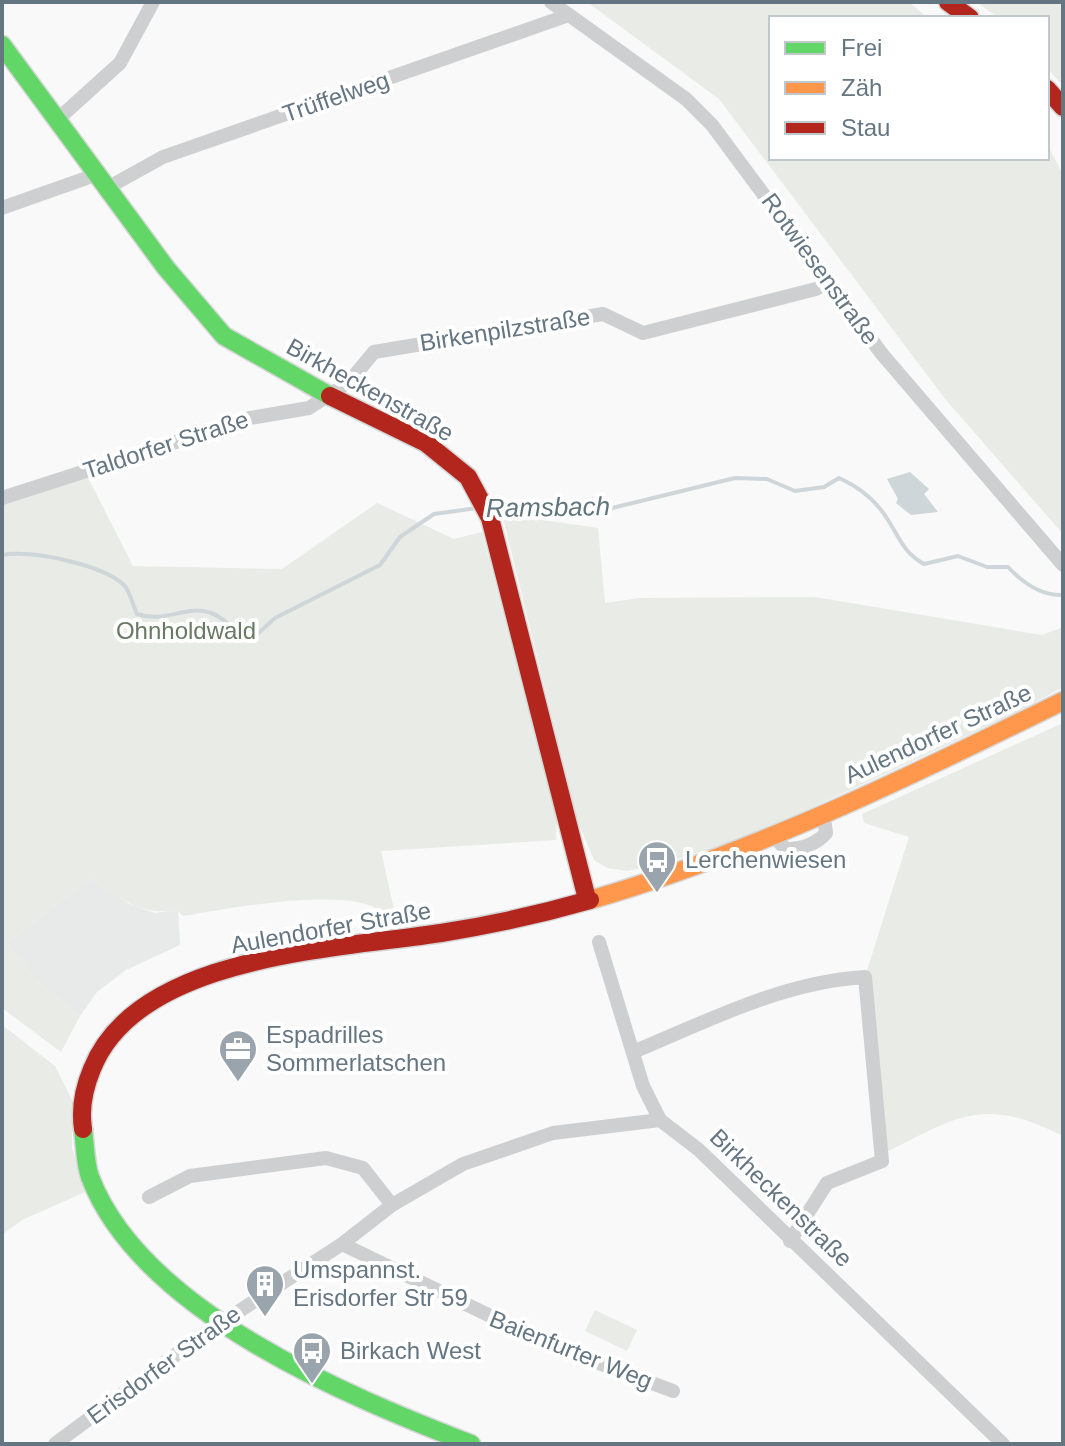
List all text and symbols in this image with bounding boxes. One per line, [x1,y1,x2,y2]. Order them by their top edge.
legend [769,16,1049,160]
text: Frei [841,34,882,61]
street label: Trüffelweg [279,66,393,127]
text: Zäh [841,74,882,101]
text: Stau [841,114,890,141]
street label: Rotwiesenstraße [757,188,884,349]
street label: Birkenpilzstraße [418,303,592,356]
street label: Birkheckenstraße [282,332,458,447]
street label: Taldorfer Straße [80,405,252,484]
water label: Ramsbach [486,491,610,523]
park label: Ohnholdwald [116,617,256,644]
street label: Aulendorfer Straße [840,678,1035,789]
bus stop icon: Lerchenwiesen [636,839,678,894]
place label: Lerchenwiesen [685,846,846,873]
street label: Aulendorfer Straße [229,897,433,958]
place label: Espadrilles Sommerlatschen [266,1021,446,1076]
office icon: Espadrilles Sommerlatschen [217,1028,259,1083]
street label: Birkheckenstraße [705,1123,858,1272]
place label: Umspannst. Erisdorfer Str 59 [293,1256,468,1311]
building icon: Umspannst. Erisdorfer Str 59 [244,1263,286,1318]
street label: Erisdorfer Straße [82,1300,246,1429]
street label: Baienfurter Weg [486,1305,656,1394]
bus stop icon: Birkach West [291,1330,333,1385]
place label: Birkach West [340,1337,481,1364]

